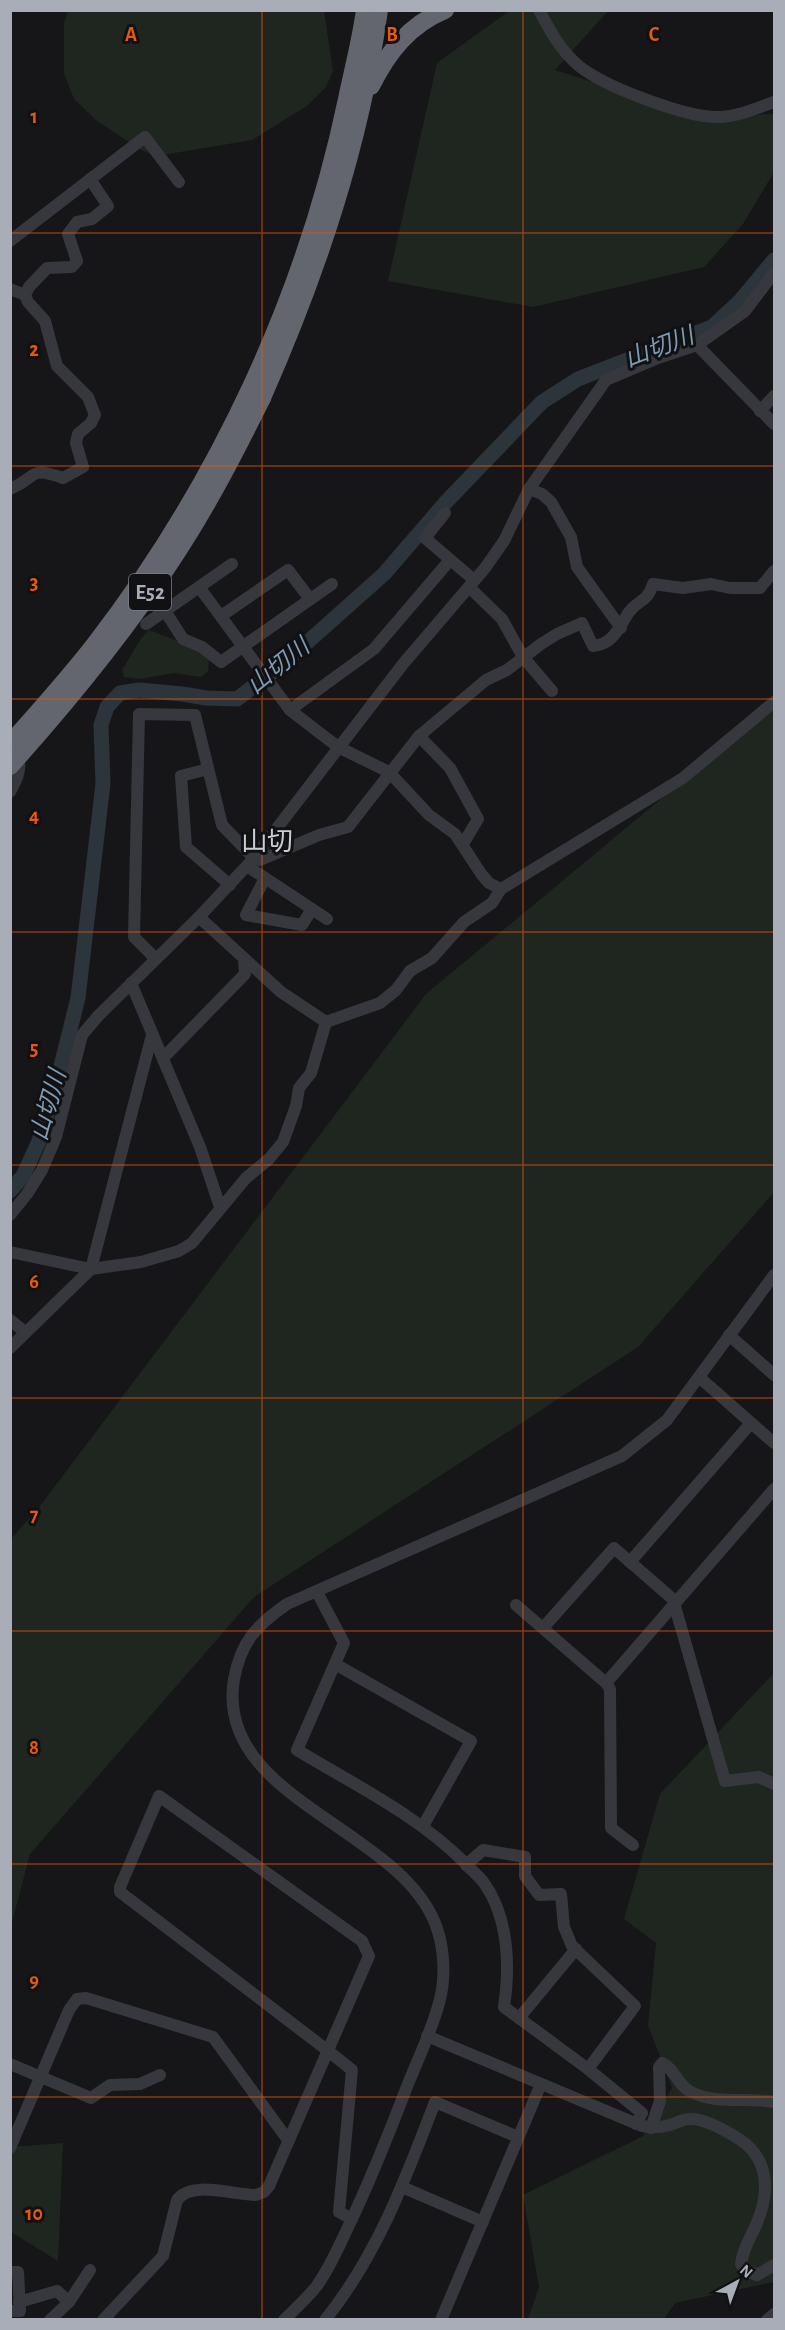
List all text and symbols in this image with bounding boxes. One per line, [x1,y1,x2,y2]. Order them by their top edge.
text: A [125,25,137,45]
text: B [386,25,398,45]
text: C [649,25,660,45]
text: 1 [30,107,38,127]
water label: 山切川 [621,322,700,372]
text: 2 [29,340,39,360]
text: 3 [30,573,38,593]
road number: E52 [129,574,171,610]
water label: 山切川 [242,632,316,699]
text: 4 [29,806,39,826]
district label: 山切 [241,828,293,855]
text: 5 [30,1039,38,1059]
water label: 山切川 [27,1064,71,1143]
text: 6 [29,1272,39,1292]
text: 7 [30,1505,39,1525]
text: 8 [29,1738,39,1758]
text: 9 [29,1971,39,1991]
text: 10 [25,2204,43,2224]
north arrow [707,2252,767,2312]
text: N [737,2262,756,2281]

